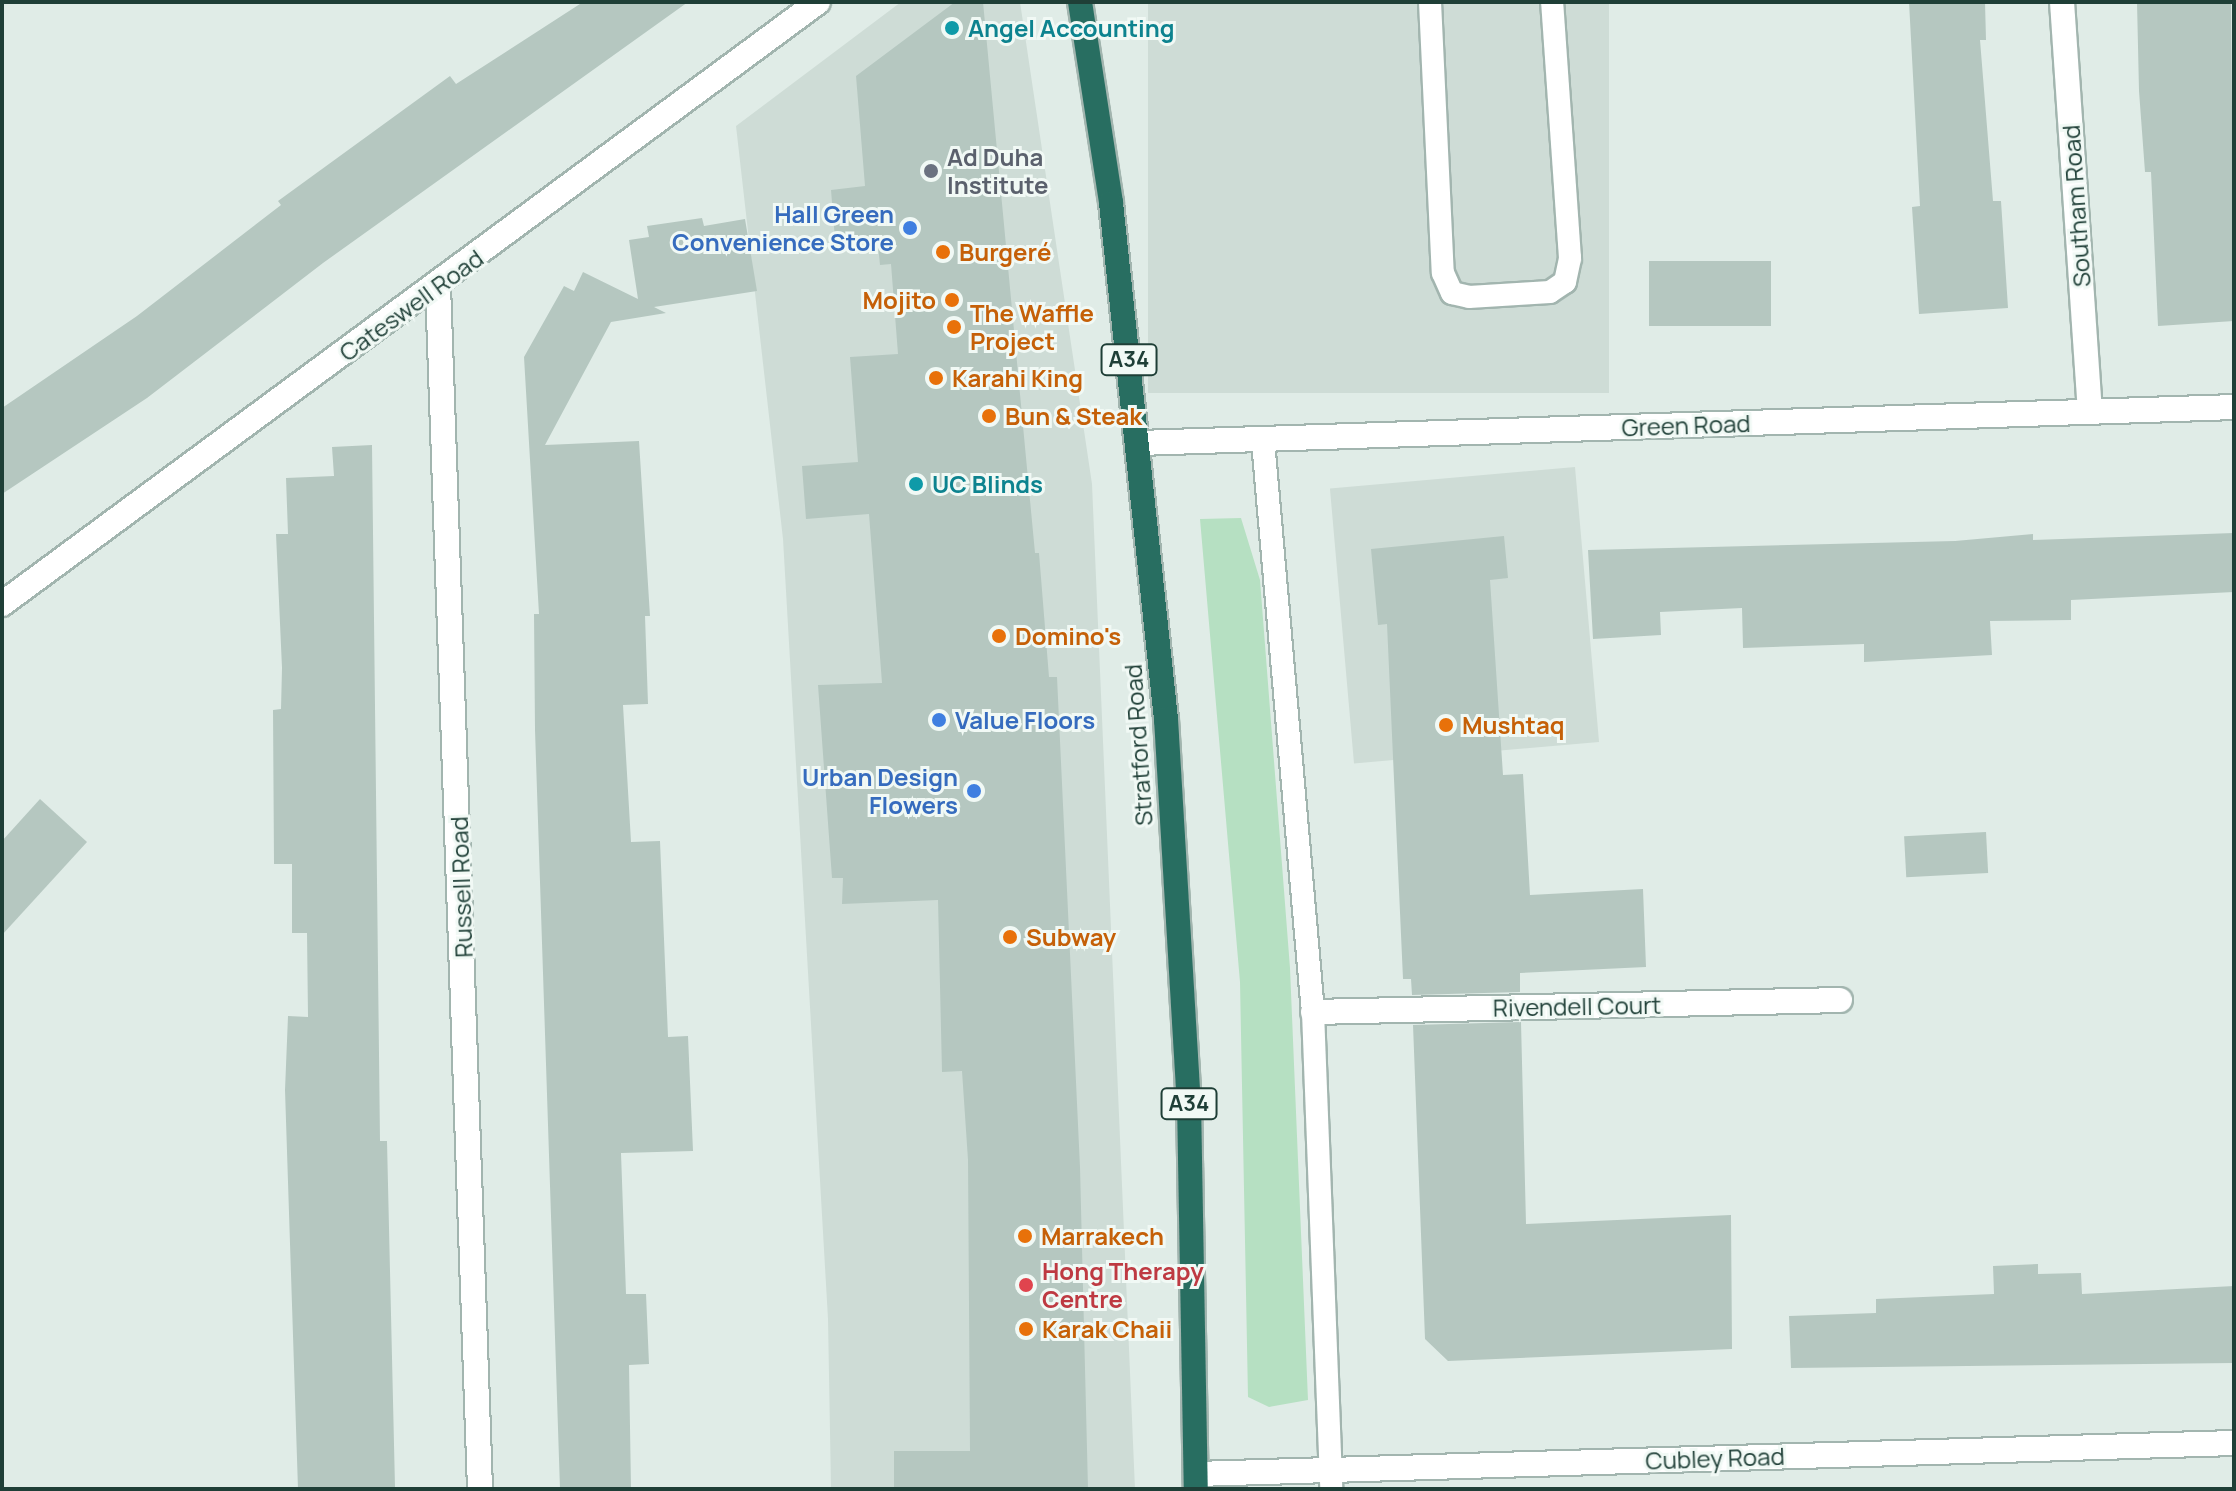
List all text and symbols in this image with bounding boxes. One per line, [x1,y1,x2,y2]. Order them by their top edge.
place label: Angel Accounting [968,14,1175,42]
marker: Angel Accounting [943,19,961,37]
street label: Southam Road [2056,124,2096,288]
place label: Ad Duha Institute [947,143,1048,199]
marker: Ad Duha Institute [922,162,940,180]
place label: Hall Green Convenience Store [672,200,894,256]
marker: Hall Green Convenience Store [901,219,919,237]
place label: Burgeré [959,238,1052,266]
street label: Cateswell Road [334,243,488,367]
marker: Burgeré [934,243,952,261]
place label: Mojito [862,286,936,314]
marker: Mojito [943,291,961,309]
place label: The Waffle Project [970,299,1094,355]
marker: The Waffle Project [945,318,963,336]
road number: A34 [1099,342,1159,378]
place label: Karahi King [952,364,1083,392]
marker: Karahi King [927,369,945,387]
place label: Bun & Steak [1005,402,1142,430]
marker: Bun & Steak [980,407,998,425]
street label: Green Road [1621,408,1751,442]
place label: UC Blinds [932,470,1043,498]
marker: UC Blinds [907,475,925,493]
place label: Domino's [1015,622,1121,650]
marker: Domino's [990,627,1008,645]
street label: Stratford Road [1118,663,1158,827]
place label: Value Floors [955,706,1095,734]
marker: Value Floors [930,711,948,729]
place label: Mushtaq [1462,711,1565,739]
marker: Mushtaq [1437,716,1455,734]
place label: Urban Design Flowers [802,763,958,819]
marker: Urban Design Flowers [965,782,983,800]
street label: Russell Road [444,816,478,958]
place label: Subway [1026,923,1116,951]
marker: Subway [1001,928,1019,946]
street label: Rivendell Court [1493,990,1661,1022]
road number: A34 [1159,1086,1219,1122]
place label: Marrakech [1041,1222,1164,1250]
marker: Marrakech [1016,1227,1034,1245]
place label: Hong Therapy Centre [1042,1257,1204,1313]
marker: Hong Therapy Centre [1017,1276,1035,1294]
place label: Karak Chaii [1042,1315,1172,1343]
marker: Karak Chaii [1017,1320,1035,1338]
street label: Cubley Road [1645,1441,1785,1475]

